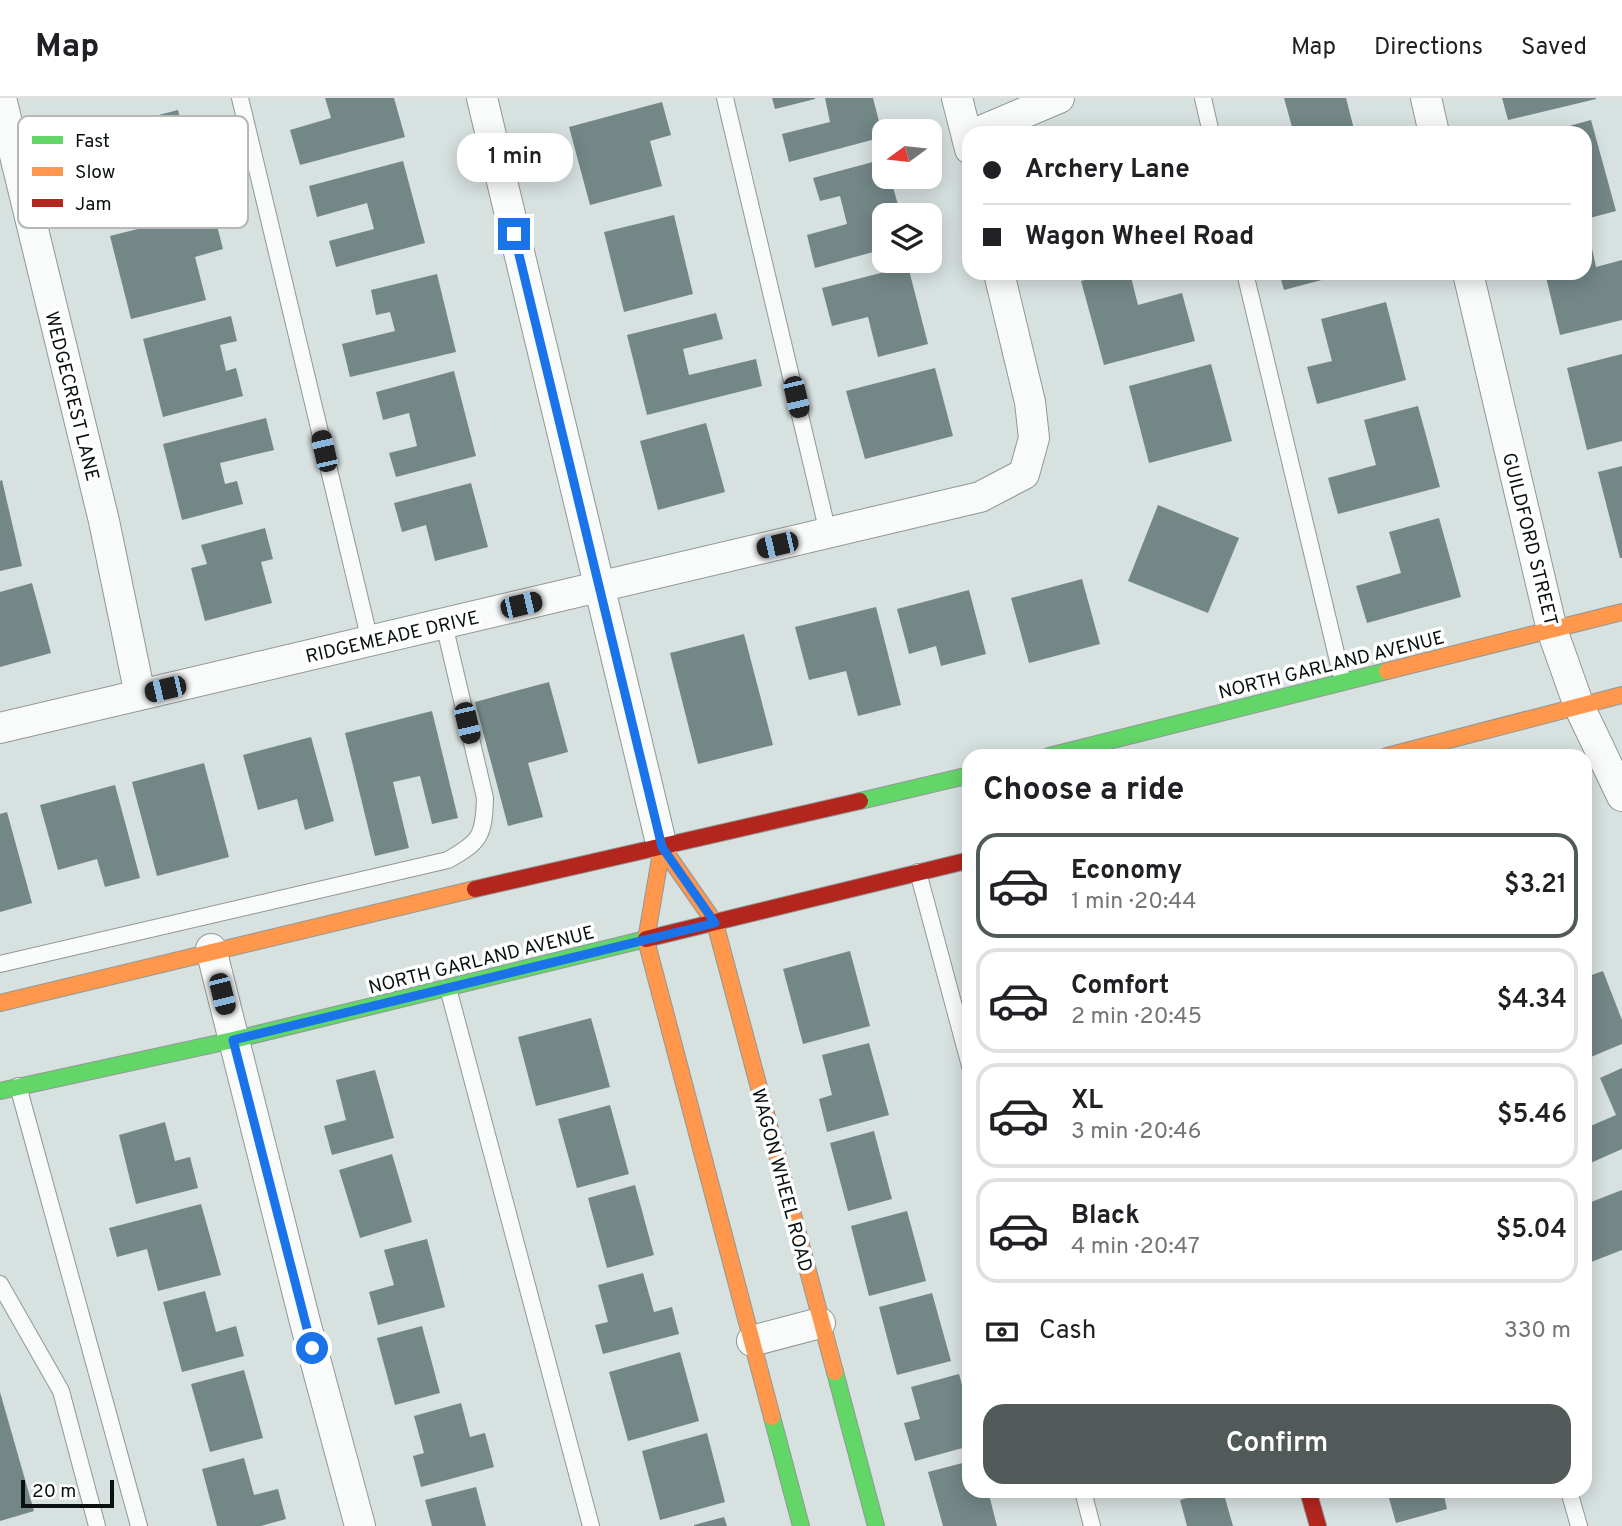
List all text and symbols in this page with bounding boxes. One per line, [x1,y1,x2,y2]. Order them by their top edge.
text: Map [35,27,99,69]
text: Map [1291,33,1336,63]
text: Directions [1374,33,1483,63]
text: Saved [1521,33,1587,63]
legend [18,116,248,228]
north arrow [872,119,942,189]
map controls [872,119,942,273]
text: Fast [75,130,110,154]
callout: 1 min [456,132,572,181]
text: 1 min [488,143,542,172]
text: Archery Lane [1025,154,1190,187]
text: Slow [75,161,115,185]
text: Jam [75,193,112,217]
button: layers [872,203,942,273]
route end [498,218,530,250]
text: Wagon Wheel Road [1025,221,1254,254]
street label: WEDGECREST LANE [38,309,104,484]
car [782,374,811,420]
car [310,428,339,474]
street label: GUILDFORD STREET [1496,450,1562,629]
car [755,530,800,560]
car [499,590,544,620]
street label: RIDGEMEADE DRIVE [303,606,482,670]
street label: NORTH GARLAND AVENUE [1216,626,1447,706]
car [143,674,188,704]
car [453,700,482,746]
text: Choose a ride [983,771,1184,811]
icon: car [987,854,1050,917]
text: Economy [1071,855,1182,888]
text: $3.21 [1504,869,1567,902]
text: 1 min · 20:44 [1071,888,1197,917]
street label: NORTH GARLAND AVENUE [366,921,597,1001]
icon: car [987,969,1050,1032]
text: Comfort [1071,970,1169,1003]
car [207,971,238,1017]
text: $4.34 [1497,984,1567,1017]
text: 2 min · 20:45 [1071,1003,1202,1032]
icon: car [987,1084,1050,1147]
text: XL [1071,1085,1103,1118]
street label: WAGON WHEEL ROAD [745,1086,817,1275]
text: $5.46 [1497,1099,1567,1132]
text: 3 min · 20:46 [1071,1118,1201,1147]
icon: car [987,1199,1050,1262]
text: Black [1071,1200,1140,1233]
text: $5.04 [1496,1214,1567,1247]
text: 4 min · 20:47 [1071,1233,1200,1262]
icon: cash [983,1313,1021,1351]
text: Cash [1039,1315,1096,1348]
text: 330 m [1504,1317,1571,1346]
route start [296,1332,328,1364]
button: Confirm [983,1404,1571,1484]
scale bar [21,1477,114,1509]
text: 20 m [32,1480,76,1504]

